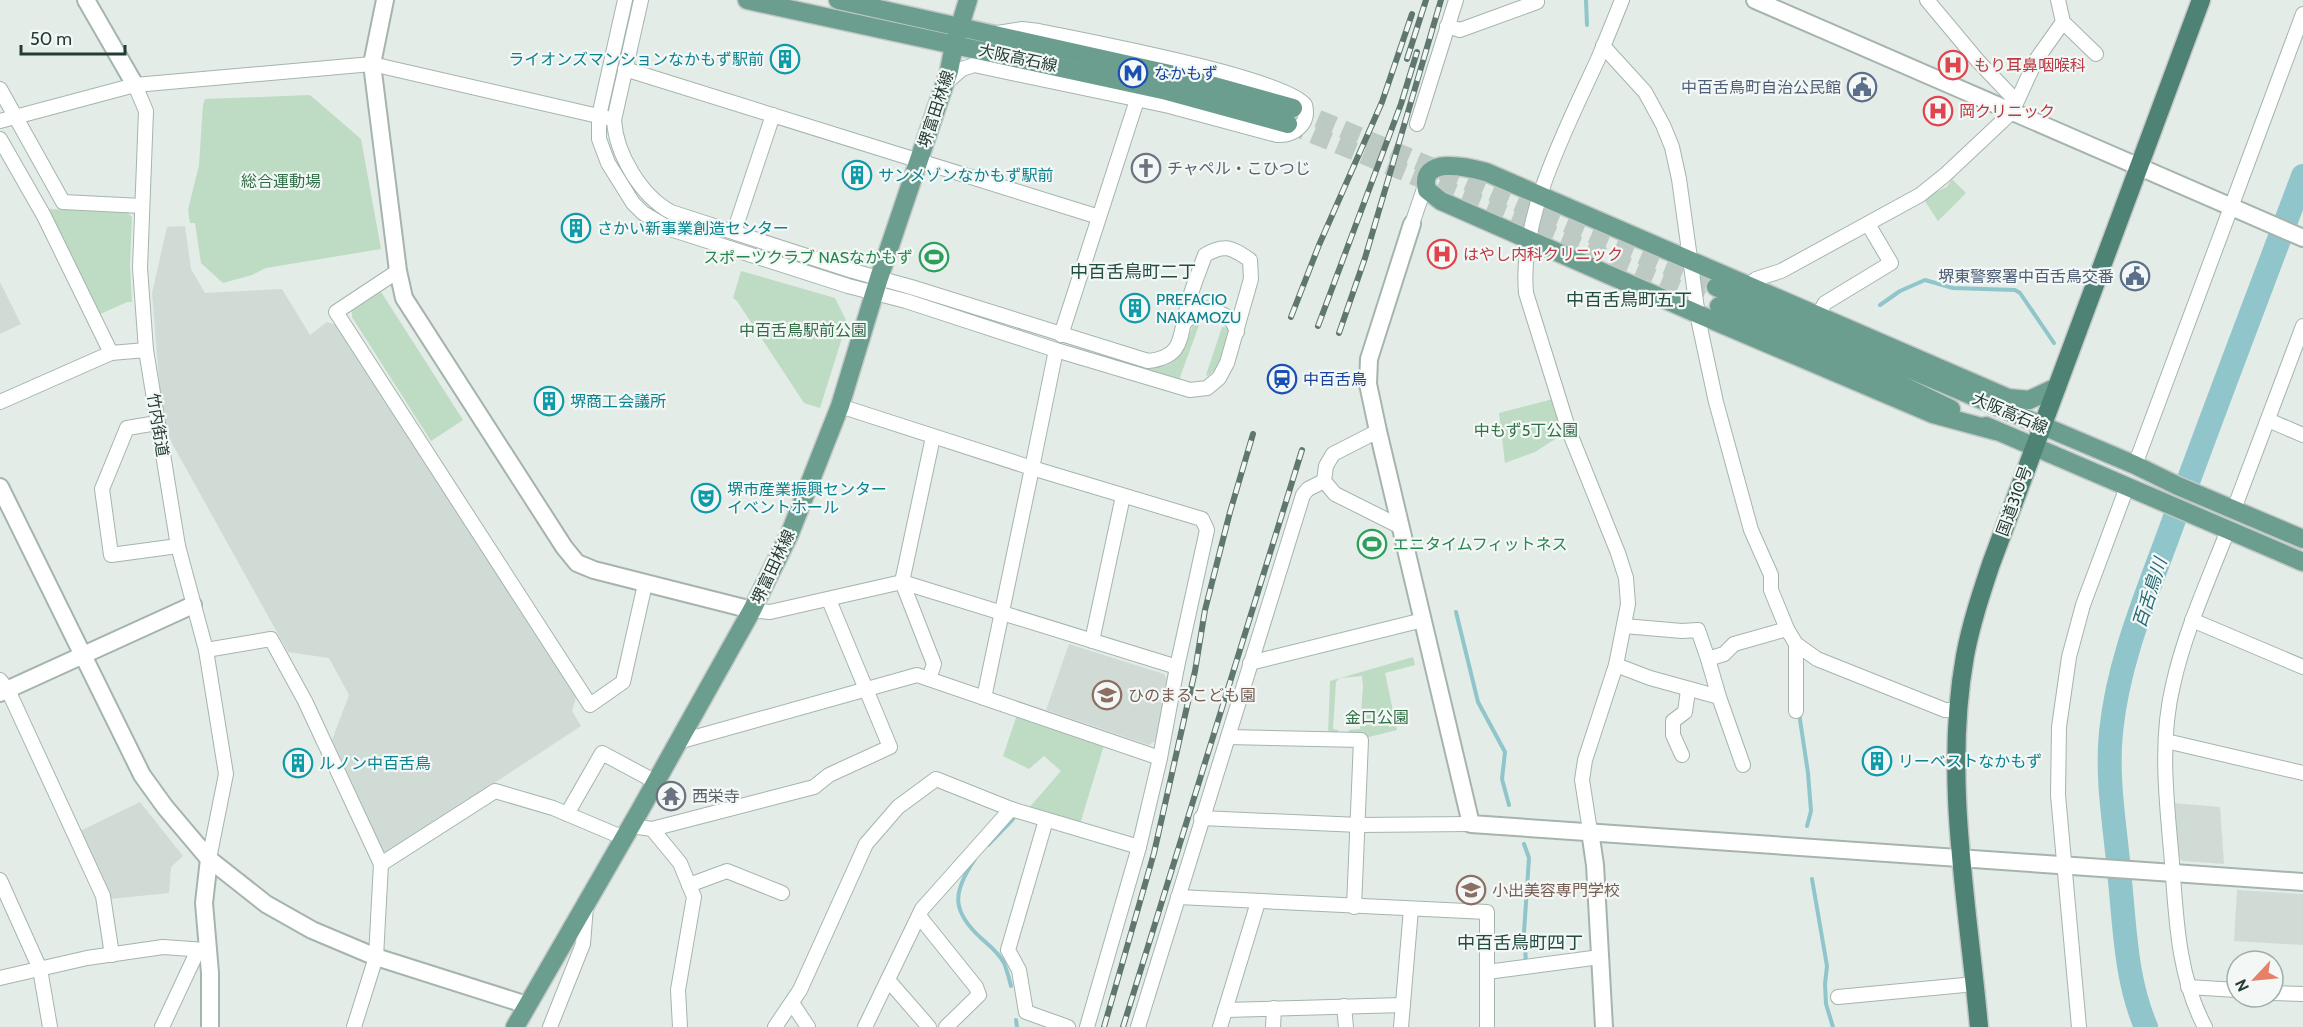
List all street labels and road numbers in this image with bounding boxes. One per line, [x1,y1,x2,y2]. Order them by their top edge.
street label: 大阪高石線 [977,40,1059,76]
street label: 堺富田林線 [915,68,957,150]
street label: 大阪高石線 [1969,389,2051,437]
street label: 竹内街道 [144,392,172,458]
street label: 国道310号 [1993,463,2035,539]
street label: 堺富田林線 [747,527,799,607]

